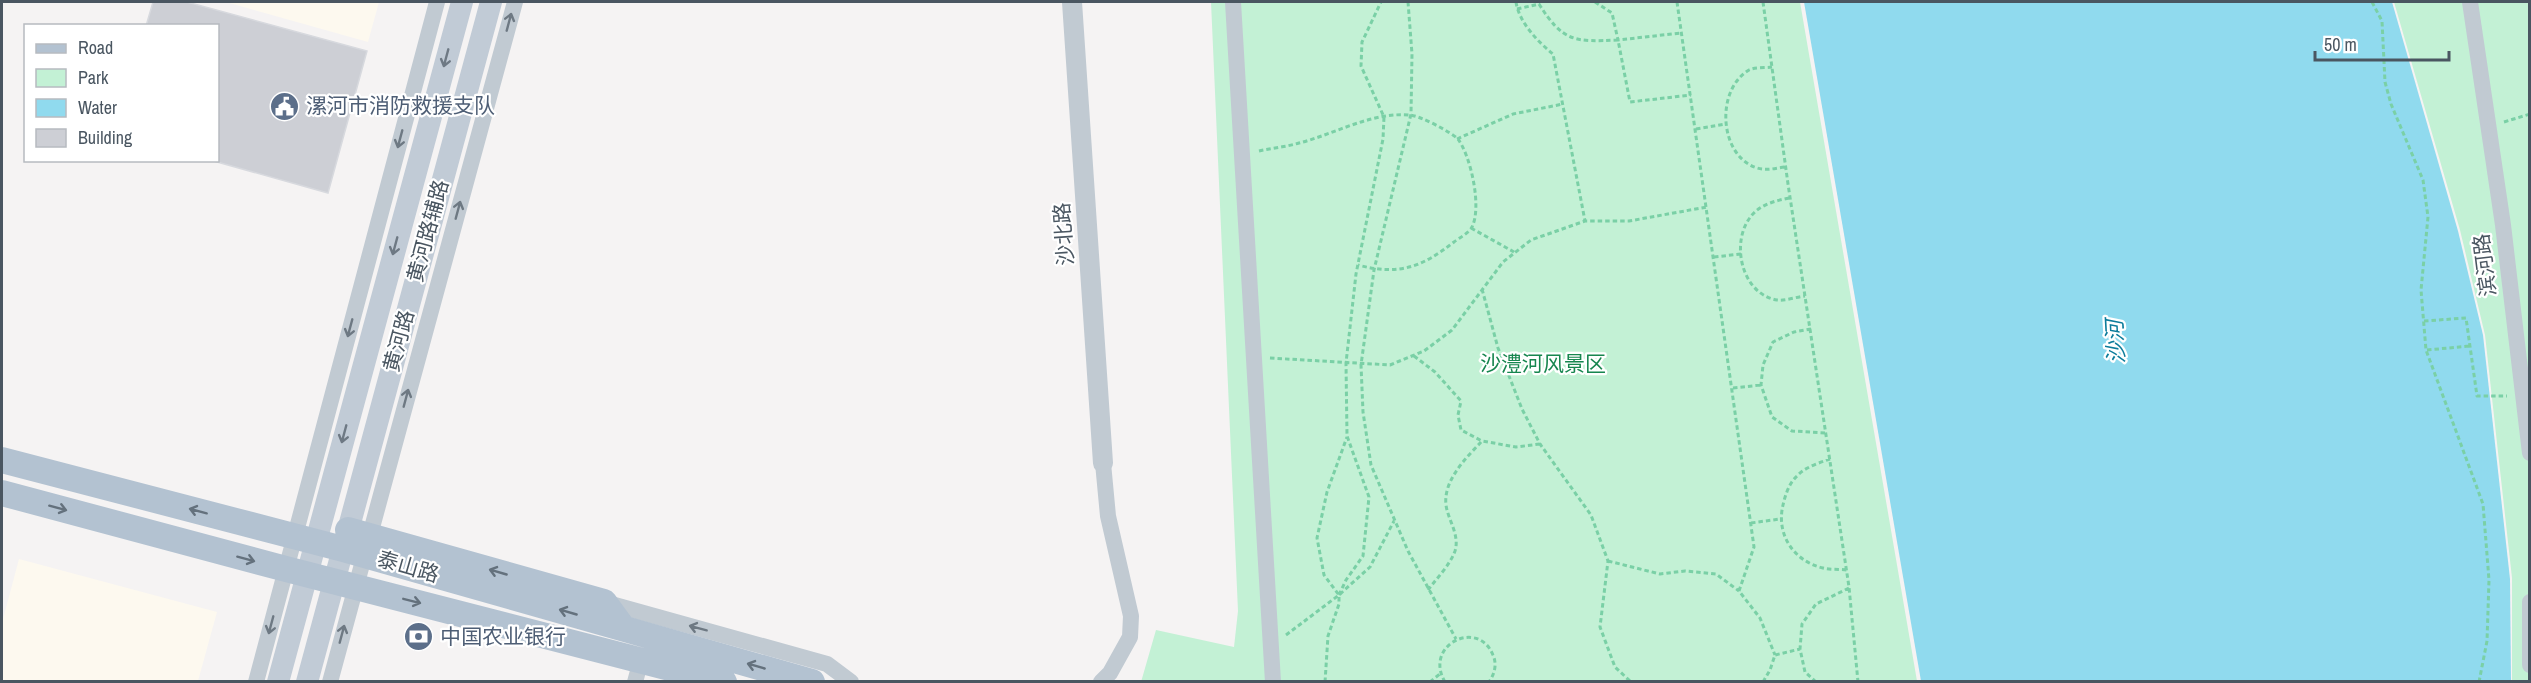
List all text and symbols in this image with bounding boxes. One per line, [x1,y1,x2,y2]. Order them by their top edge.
one-way arrow [504,13,516,32]
legend [24,24,219,162]
scale bar [2315,24,2448,62]
text: 50 m [2324,32,2357,57]
text: Road [78,35,113,60]
one-way arrow [440,48,452,67]
text: Park [78,65,109,90]
public building icon: 漯河市消防救援支队 [269,90,301,122]
place label: 漯河市消防救援支队 [306,91,495,120]
text: Water [78,95,117,120]
text: Building [78,125,133,150]
one-way arrow [394,129,406,148]
street label: 黄河路辅路 [400,176,455,285]
one-way arrow [452,201,464,220]
street label: 沙北路 [1047,202,1080,266]
street label: 滨河路 [2466,232,2503,298]
one-way arrow [389,236,401,255]
street label: 黄河路 [376,307,421,375]
water label: 沙河 [2099,315,2131,365]
one-way arrow [344,318,356,337]
park label: 沙澧河风景区 [1480,349,1606,378]
one-way arrow [401,389,412,408]
one-way arrow [338,425,350,444]
one-way arrow [48,503,67,514]
one-way arrow [188,505,207,517]
street label: 泰山路 [374,544,442,589]
one-way arrow [237,553,256,565]
one-way arrow [489,566,508,577]
one-way arrow [402,596,421,608]
one-way arrow [559,606,578,618]
one-way arrow [265,616,276,635]
bank icon: 中国农业银行 [403,621,435,653]
place label: 中国农业银行 [440,622,566,651]
one-way arrow [689,622,708,633]
one-way arrow [337,625,348,644]
one-way arrow [747,659,766,671]

